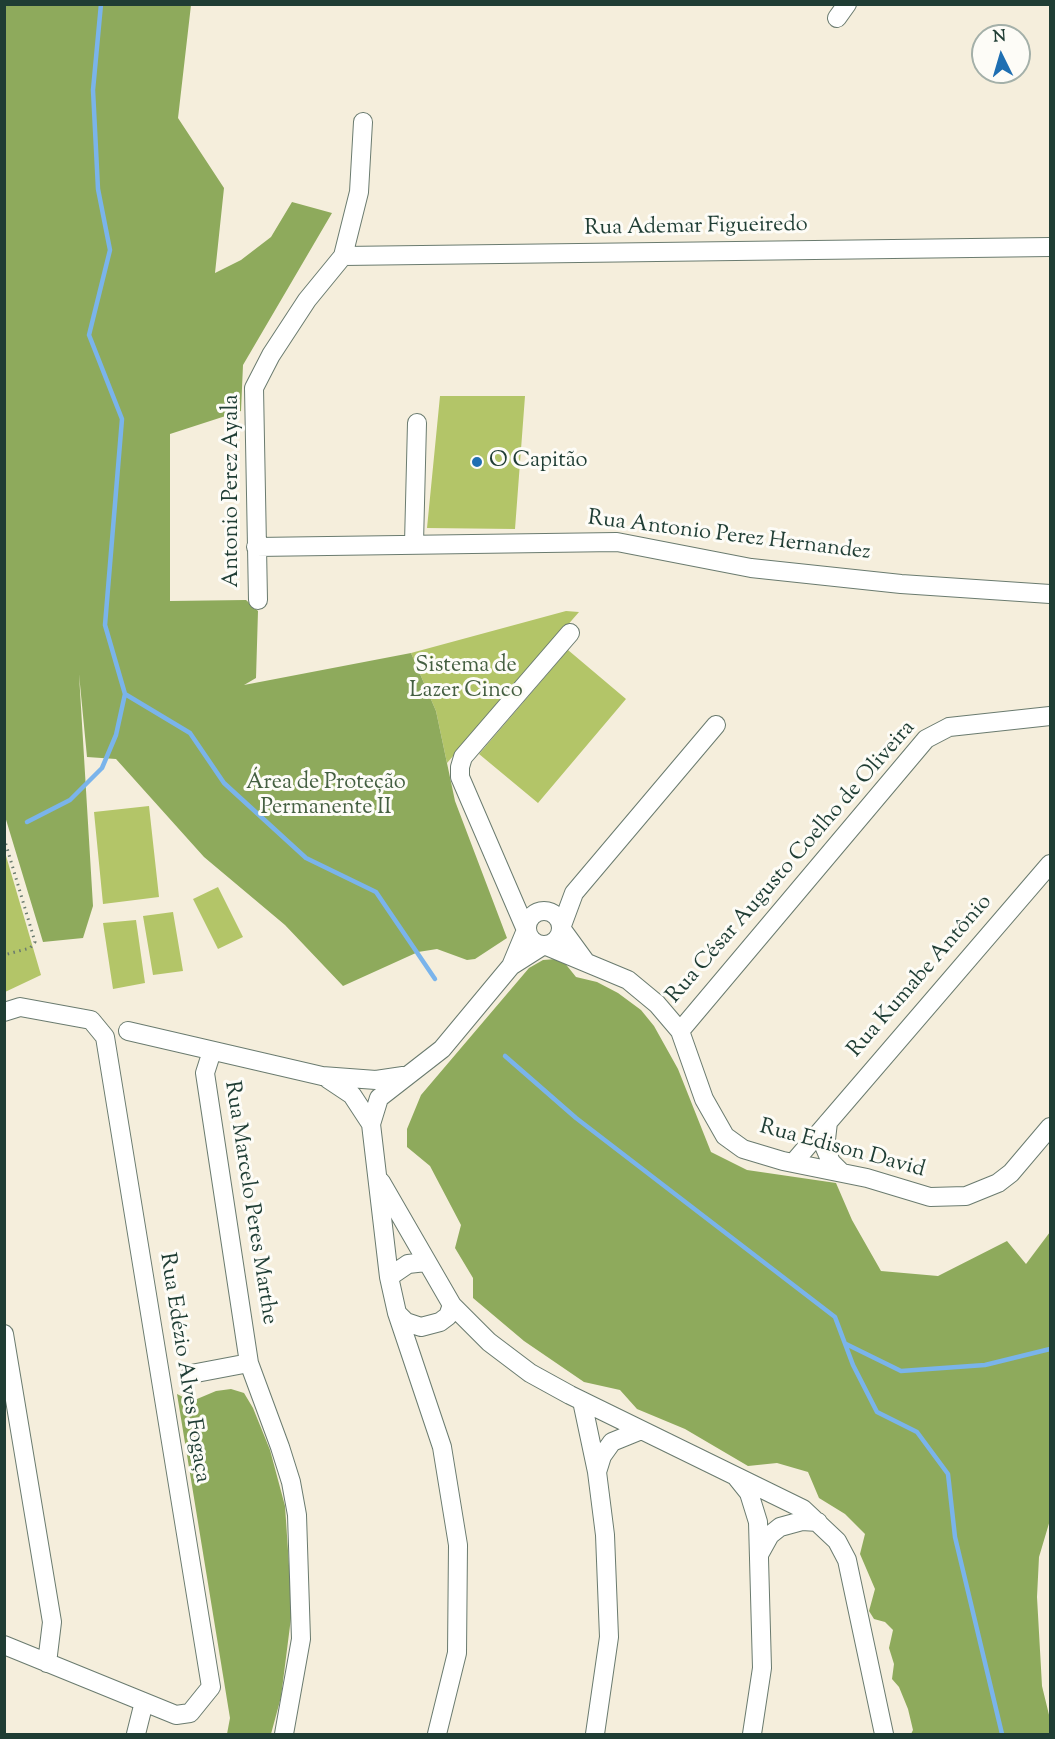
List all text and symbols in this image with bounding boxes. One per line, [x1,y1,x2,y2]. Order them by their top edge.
north arrow [971,24,1031,84]
text: N [992,26,1007,50]
street label: Rua Ademar Figueiredo [584,213,808,243]
street label: Antonio Perez Ayala [220,394,246,588]
place label: O Capitão [489,449,588,475]
marker: O Capitão [470,455,484,469]
street label: Rua Antonio Perez Hernandez [586,507,872,567]
park label: Sistema de Lazer Cinco [409,654,523,706]
street label: Rua César Augusto Coelho de Oliveira [662,716,922,1010]
park label: Área de Proteção Permanente II [246,771,406,822]
street label: Rua Kumabe Antônio [843,890,999,1064]
street label: Rua Marcelo Peres Marthe [217,1079,281,1327]
street label: Rua Edison David [756,1115,928,1185]
street label: Rua Edézio Alves Fogaça [152,1251,214,1485]

